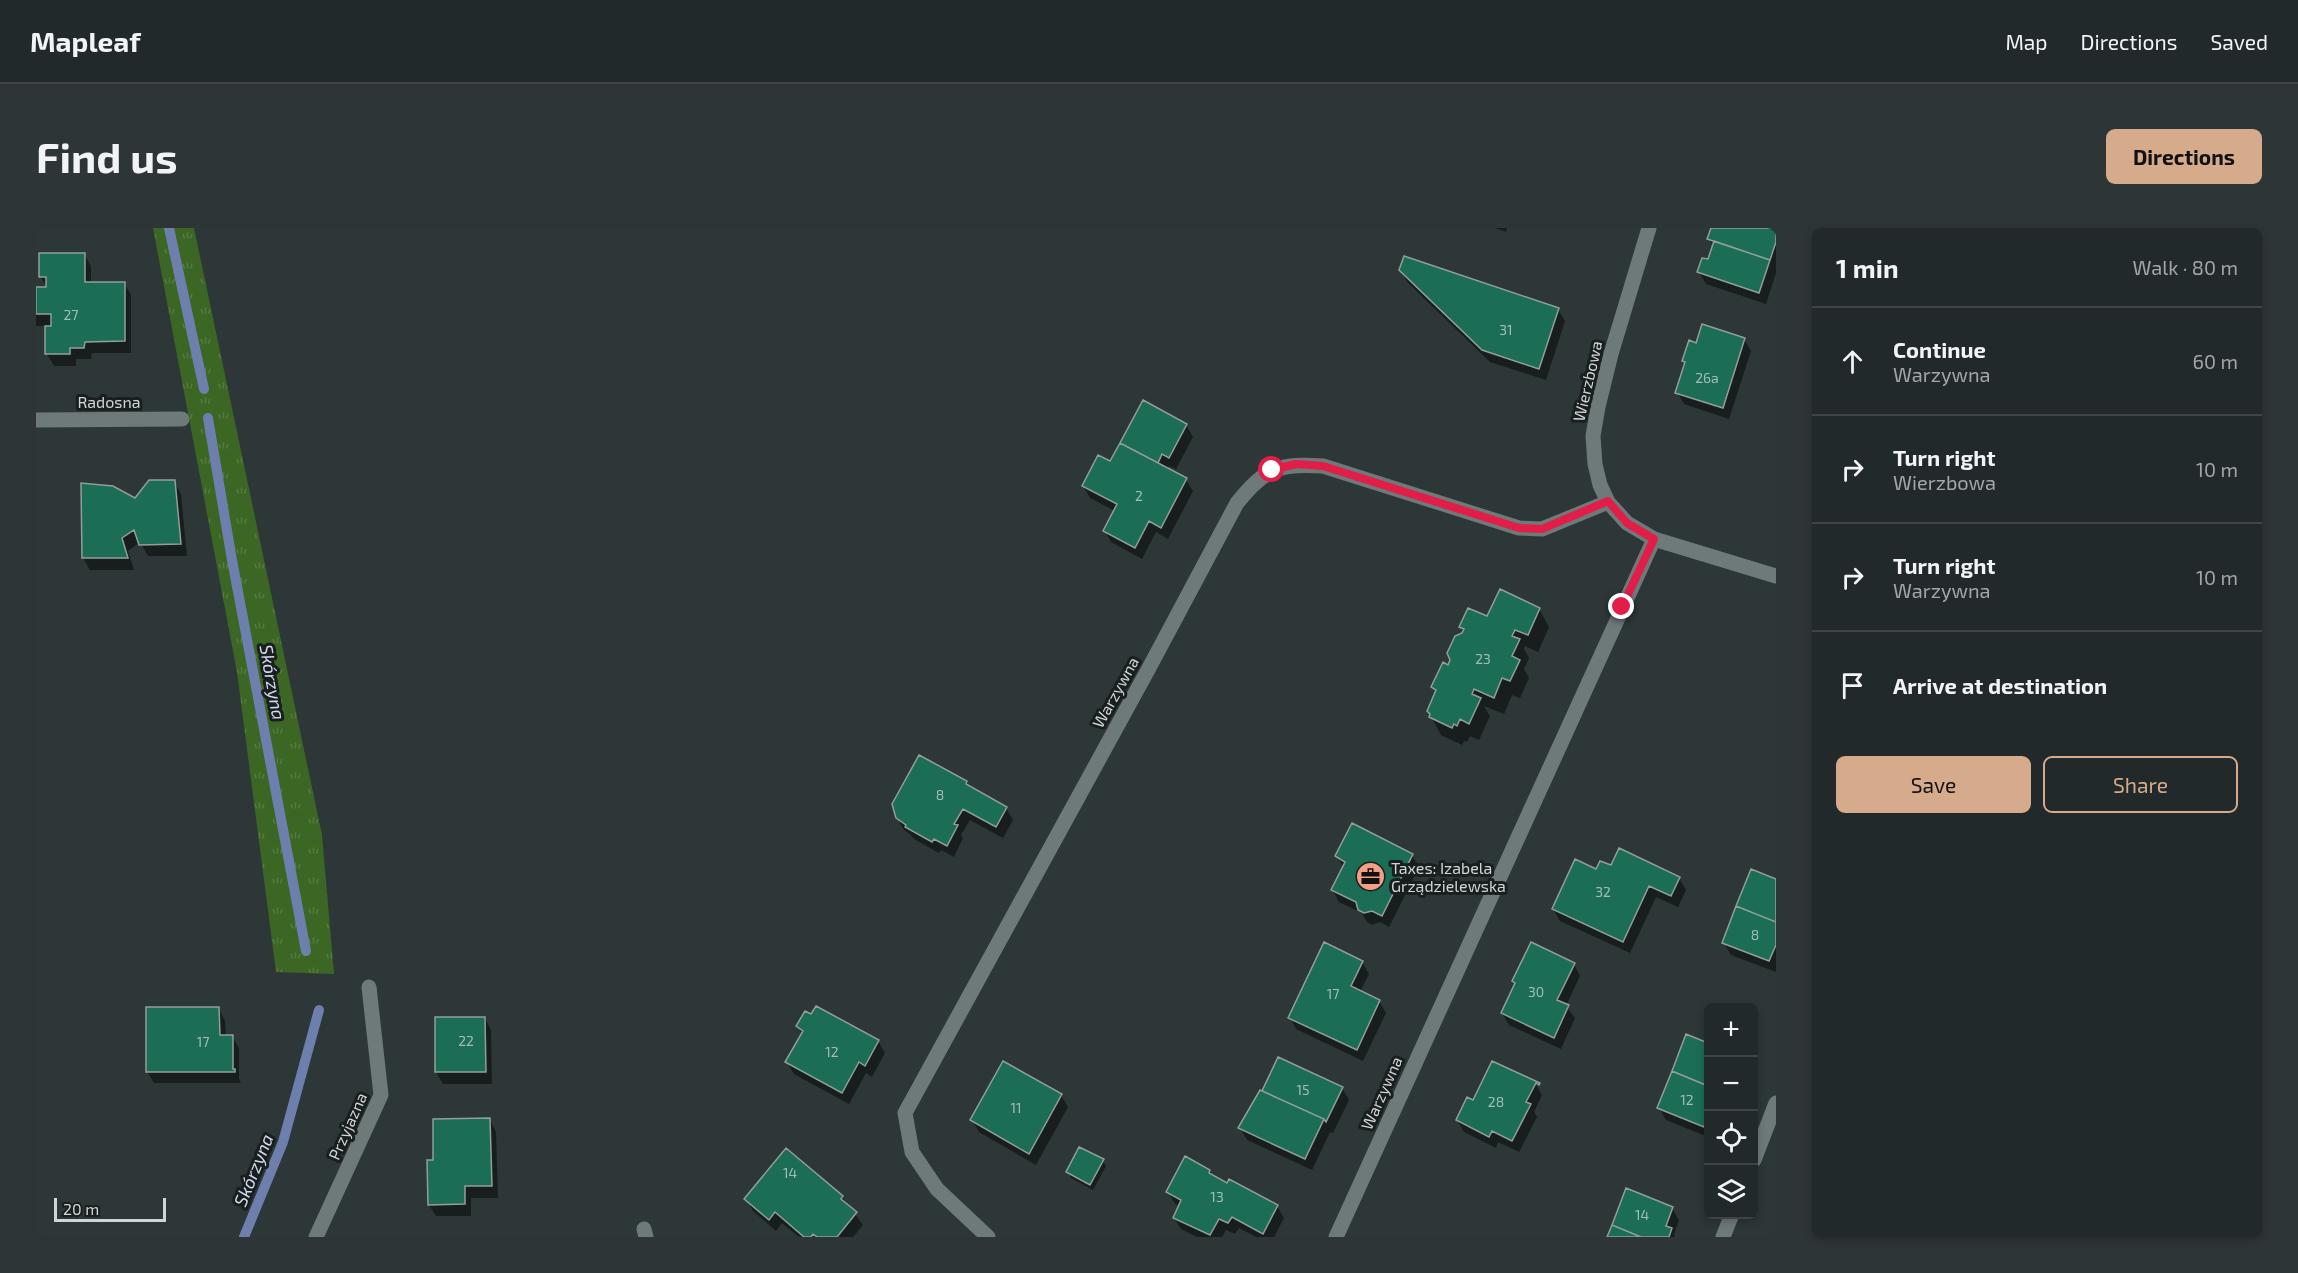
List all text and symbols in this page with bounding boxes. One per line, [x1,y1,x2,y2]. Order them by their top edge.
text: Mapleaf [30,24,141,58]
text: Map [2005,29,2048,54]
text: Directions [2081,29,2177,54]
text: Saved [2210,29,2268,54]
button: Directions [2106,129,2262,184]
text: Find us [36,131,178,181]
text: 1 min [1836,252,1899,283]
text: Walk · 80 m [2133,255,2238,279]
house number: 27 [63,306,79,323]
house number: 31 [1499,321,1513,338]
text: Continue [1893,336,1986,362]
street label: Wierzbowa [1568,339,1606,423]
icon: ahead [1836,345,1869,378]
text: 60 m [2193,349,2238,373]
text: Warzywna [1893,362,1991,386]
house number: 26a [1695,369,1719,386]
street label: Radosna [77,392,141,411]
text: Turn right [1893,444,1995,470]
icon: right [1836,453,1869,486]
route start [1258,456,1284,482]
text: 10 m [2196,457,2238,481]
text: Wierzbowa [1893,470,1996,494]
house number: 2 [1135,487,1143,504]
text: Turn right [1893,552,1995,578]
icon: right [1836,561,1869,594]
text: 10 m [2196,565,2238,589]
text: Warzywna [1893,578,1991,602]
route end [1608,593,1634,619]
water label: Skórzyna [256,643,290,721]
house number: 23 [1475,650,1491,667]
street label: Warzywna [1088,653,1142,731]
icon: arrive [1836,669,1869,702]
text: Arrive at destination [1893,672,2107,698]
button: Save [1836,756,2031,813]
button: Share [2043,756,2238,813]
house number: 8 [936,786,944,803]
place label: Taxes: Izabela Grządzielewska [1391,858,1506,895]
office icon: Taxes: Izabela Grządzielewska [1354,860,1386,892]
house number: 32 [1595,883,1611,900]
house number: 8 [1751,926,1759,943]
house number: 30 [1528,983,1544,1000]
house number: 17 [1327,985,1339,1002]
map controls [1704,1003,1758,1219]
button: + [1704,1003,1758,1057]
house number: 22 [458,1032,474,1049]
house number: 17 [197,1033,209,1050]
house number: 12 [825,1043,839,1060]
street label: Warzywna [1356,1053,1406,1133]
button: − [1704,1057,1758,1111]
house number: 15 [1296,1081,1310,1098]
street label: Przyjazna [324,1089,371,1163]
house number: 12 [1680,1091,1694,1108]
house number: 28 [1488,1093,1504,1110]
house number: 11 [1010,1099,1022,1116]
button: locate [1704,1111,1758,1165]
water label: Skórzyna [229,1131,277,1209]
house number: 14 [783,1164,797,1181]
button: layers [1704,1165,1758,1219]
house number: 13 [1210,1188,1224,1205]
scale bar [54,1195,166,1222]
text: 20 m [63,1199,99,1218]
house number: 14 [1635,1206,1649,1223]

